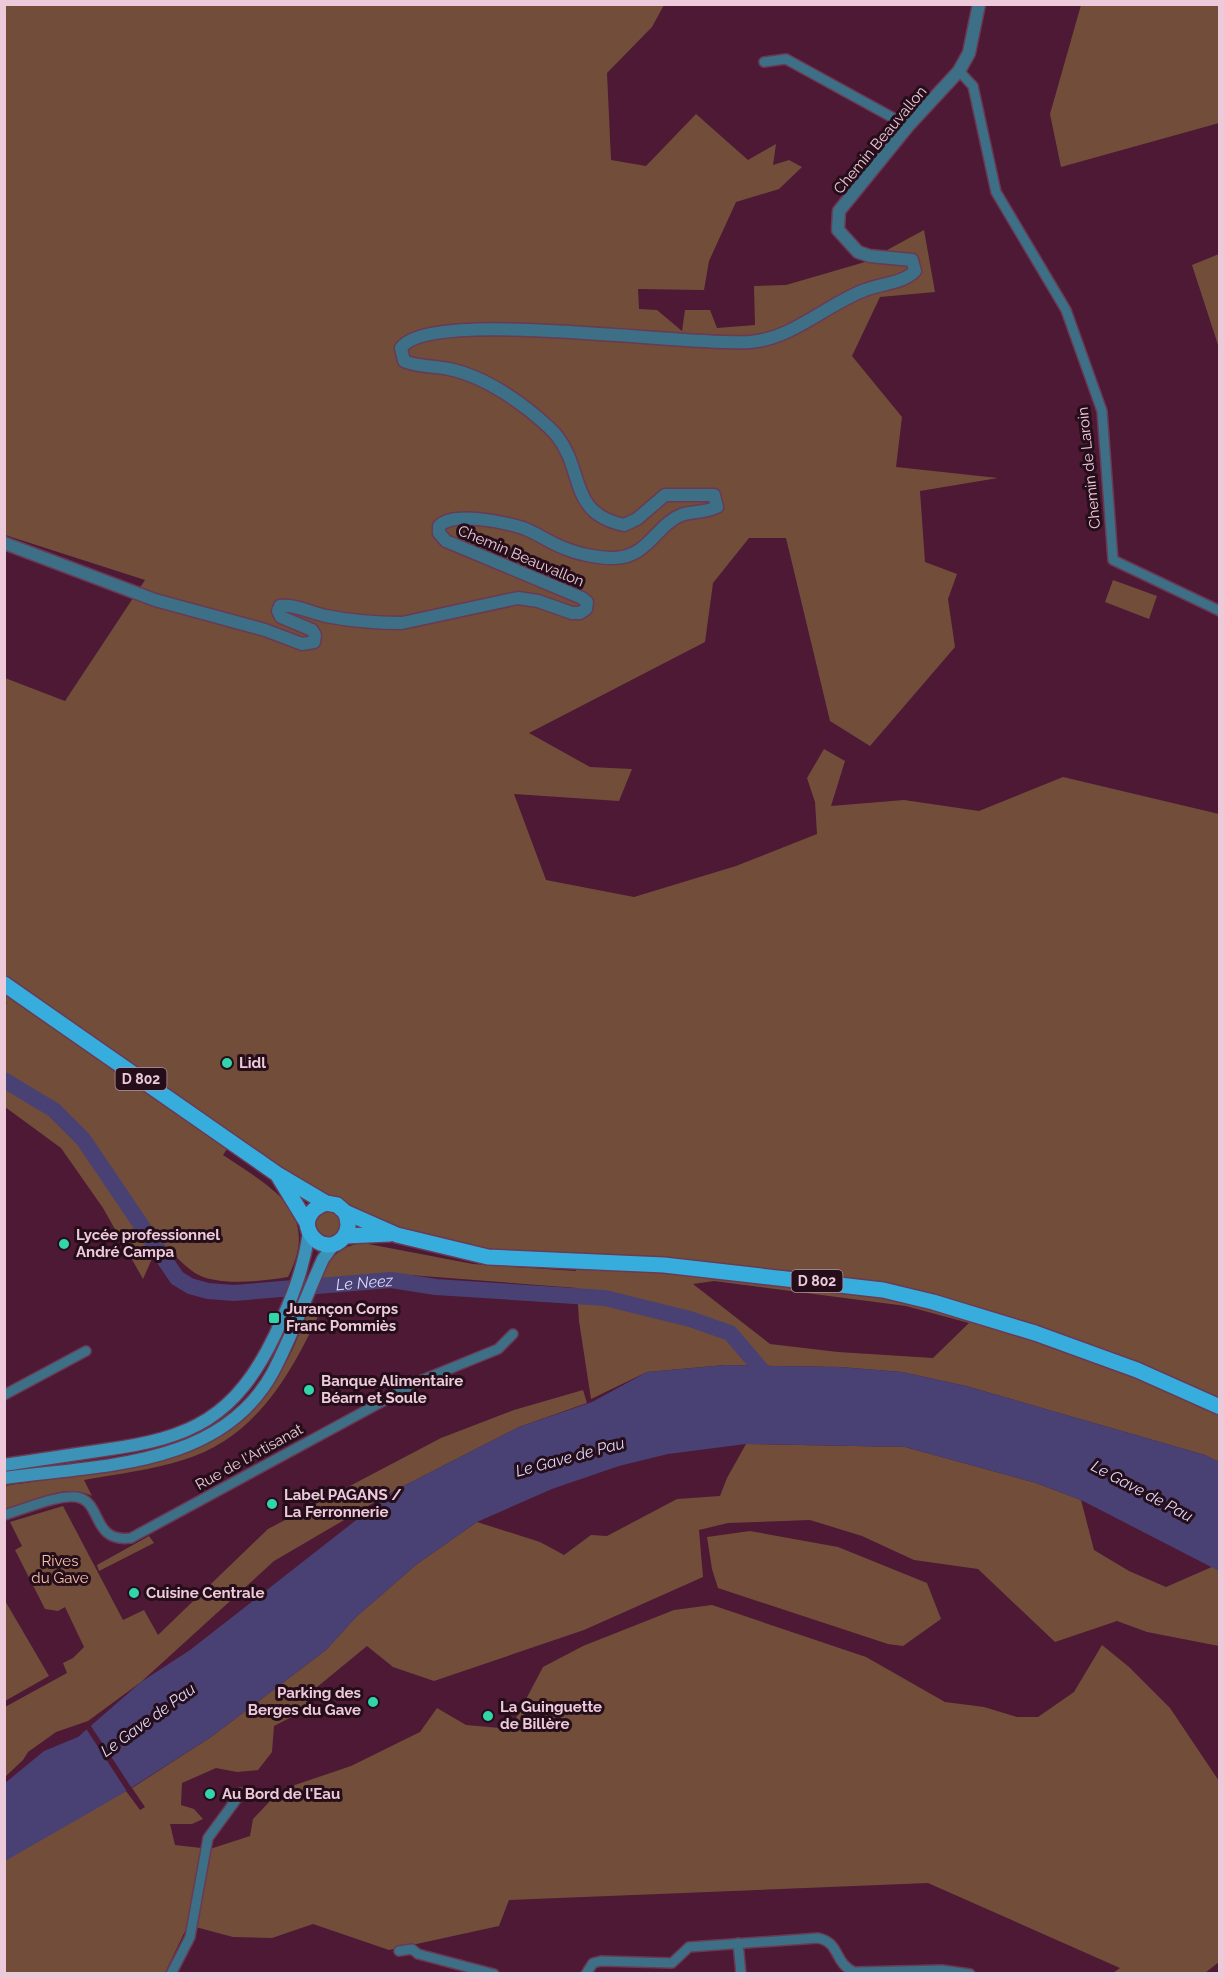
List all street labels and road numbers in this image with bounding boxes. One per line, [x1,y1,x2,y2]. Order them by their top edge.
street label: Chemin Beauvallon [830,82,930,198]
street label: Chemin de Laroin [1074,406,1104,530]
street label: Chemin Beauvallon [455,521,587,591]
road number: D 802 [116,1068,166,1090]
road number: D 802 [792,1270,842,1292]
street label: Rue de l'Artisanat [192,1420,306,1494]

